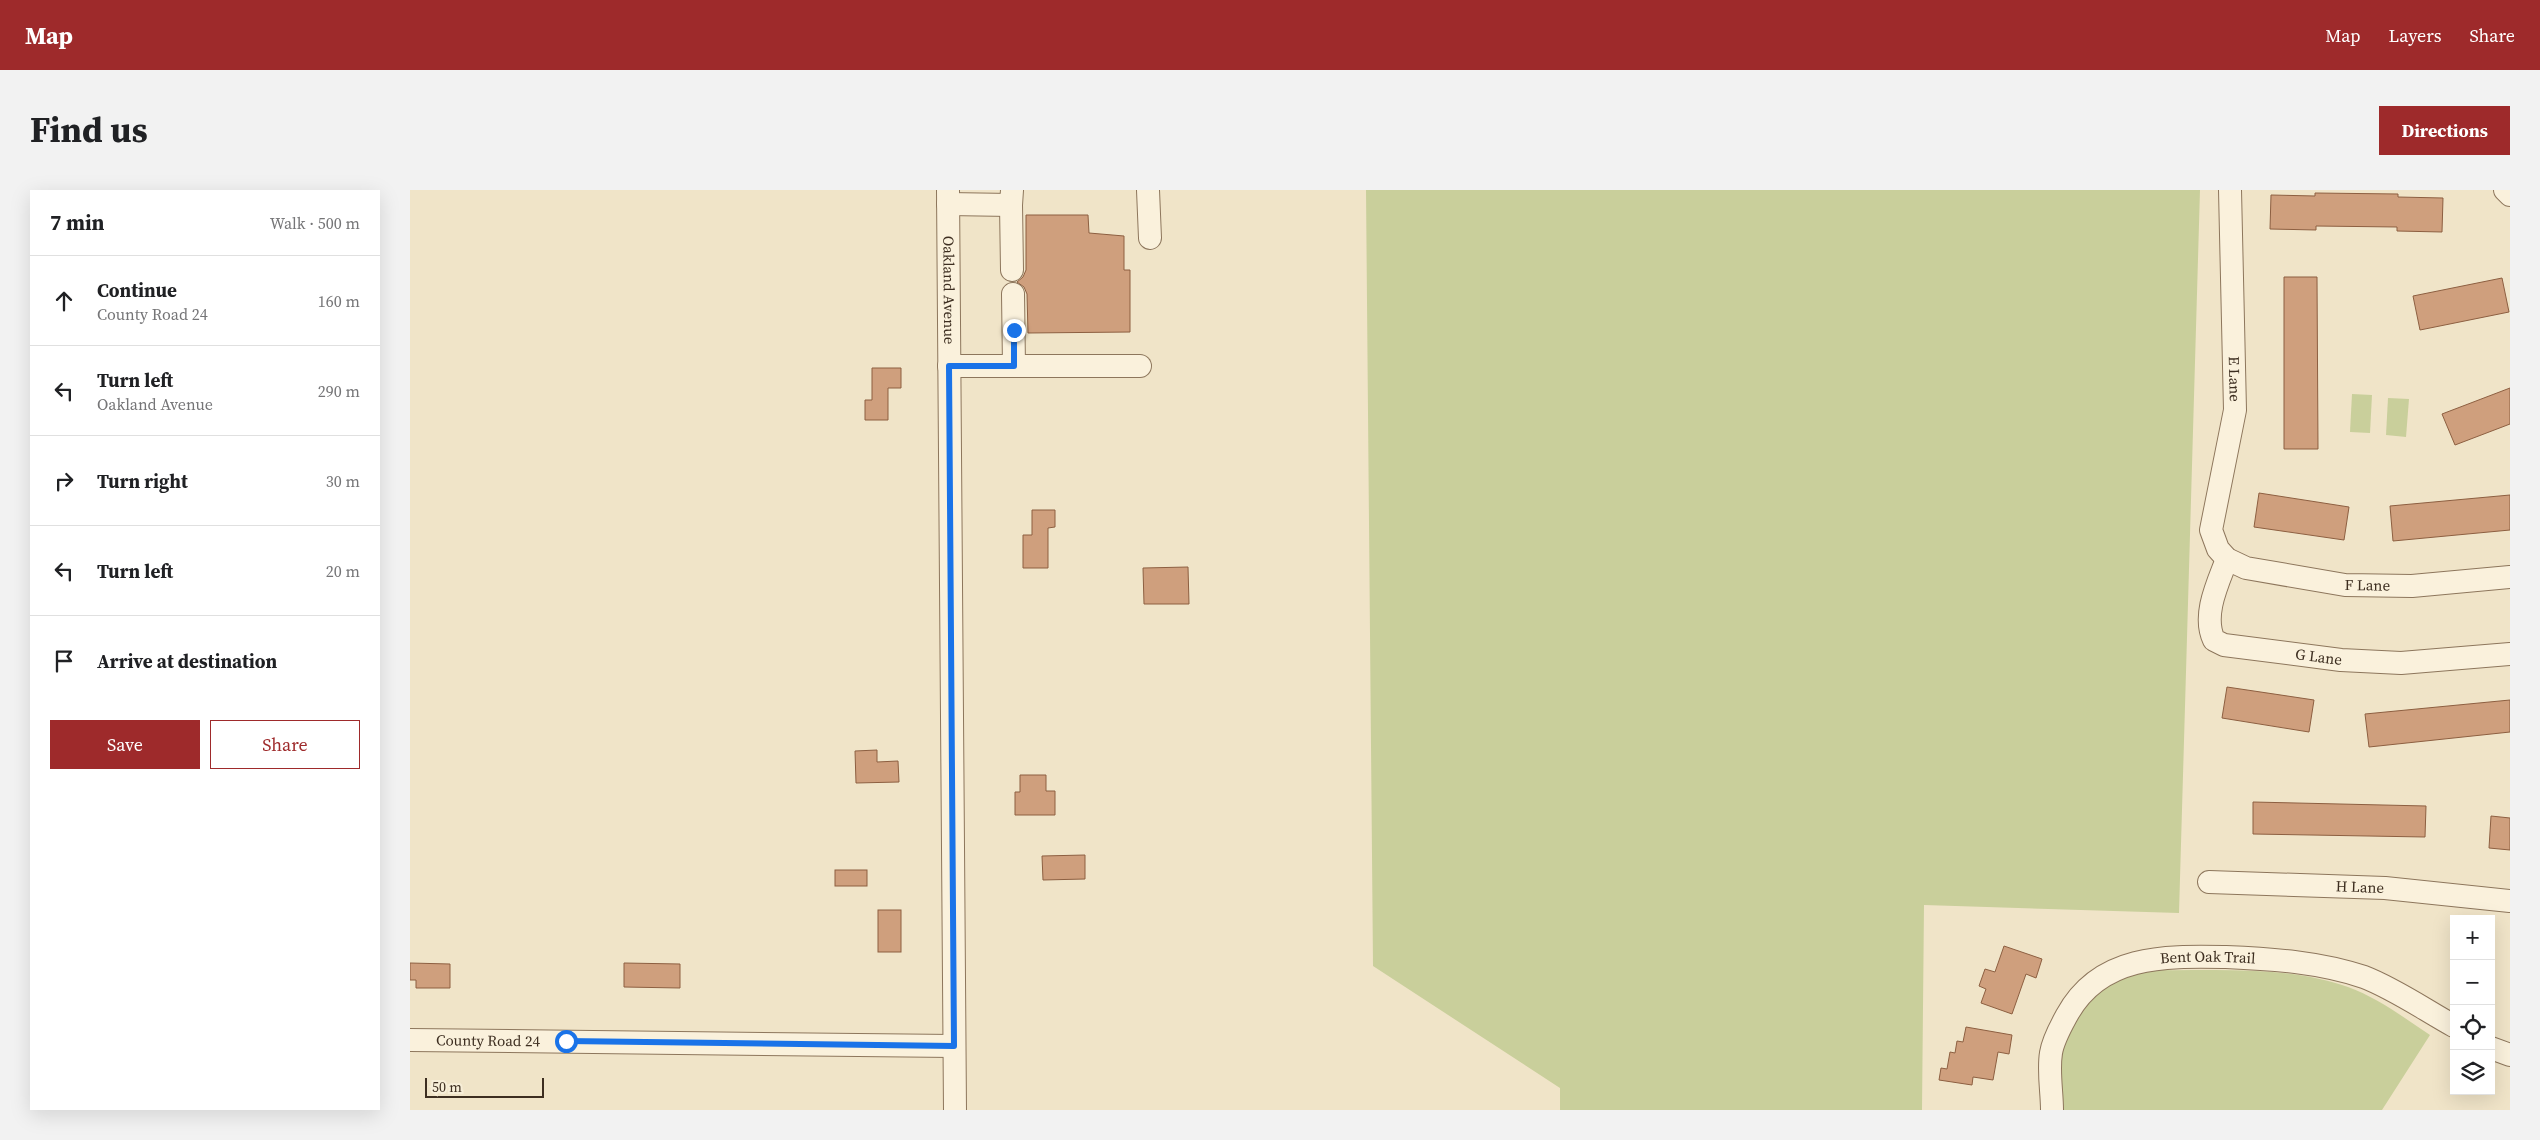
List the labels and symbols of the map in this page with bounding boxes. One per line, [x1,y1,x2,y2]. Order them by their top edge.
street label: Oakland Avenue [938,236,960,345]
route end [1003,319,1026,342]
street label: E Lane [2224,356,2246,402]
street label: F Lane [2345,574,2391,596]
street label: G Lane [2294,643,2344,670]
street label: H Lane [2335,875,2385,898]
street label: Bent Oak Trail [2159,946,2257,969]
street label: County Road 24 [436,1029,541,1051]
route start [555,1030,578,1053]
scale bar [425,1075,544,1098]

